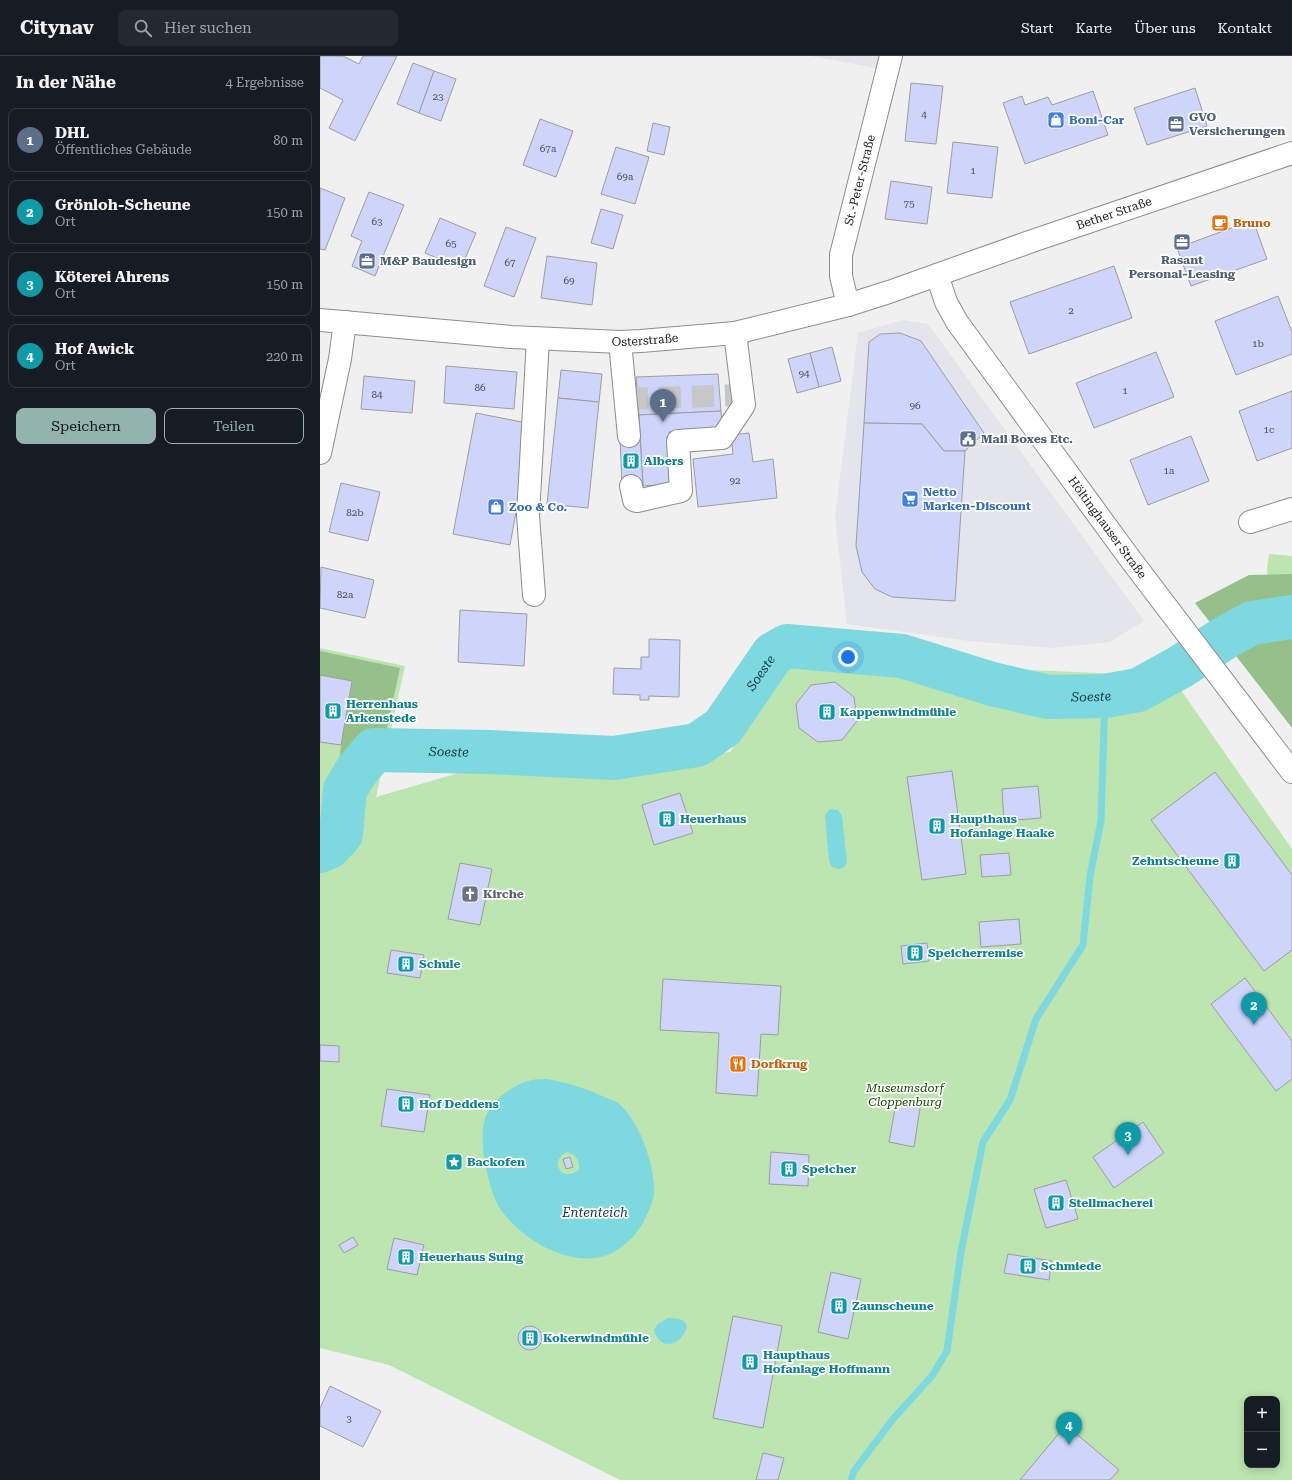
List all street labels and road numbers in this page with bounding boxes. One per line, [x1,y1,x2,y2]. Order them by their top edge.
street label: St.-Peter-Straße [842,133,878,227]
street label: Bether Straße [1074,194,1154,233]
street label: Osterstraße [611,331,679,349]
street label: Höltinghauser Straße [1065,474,1150,582]

